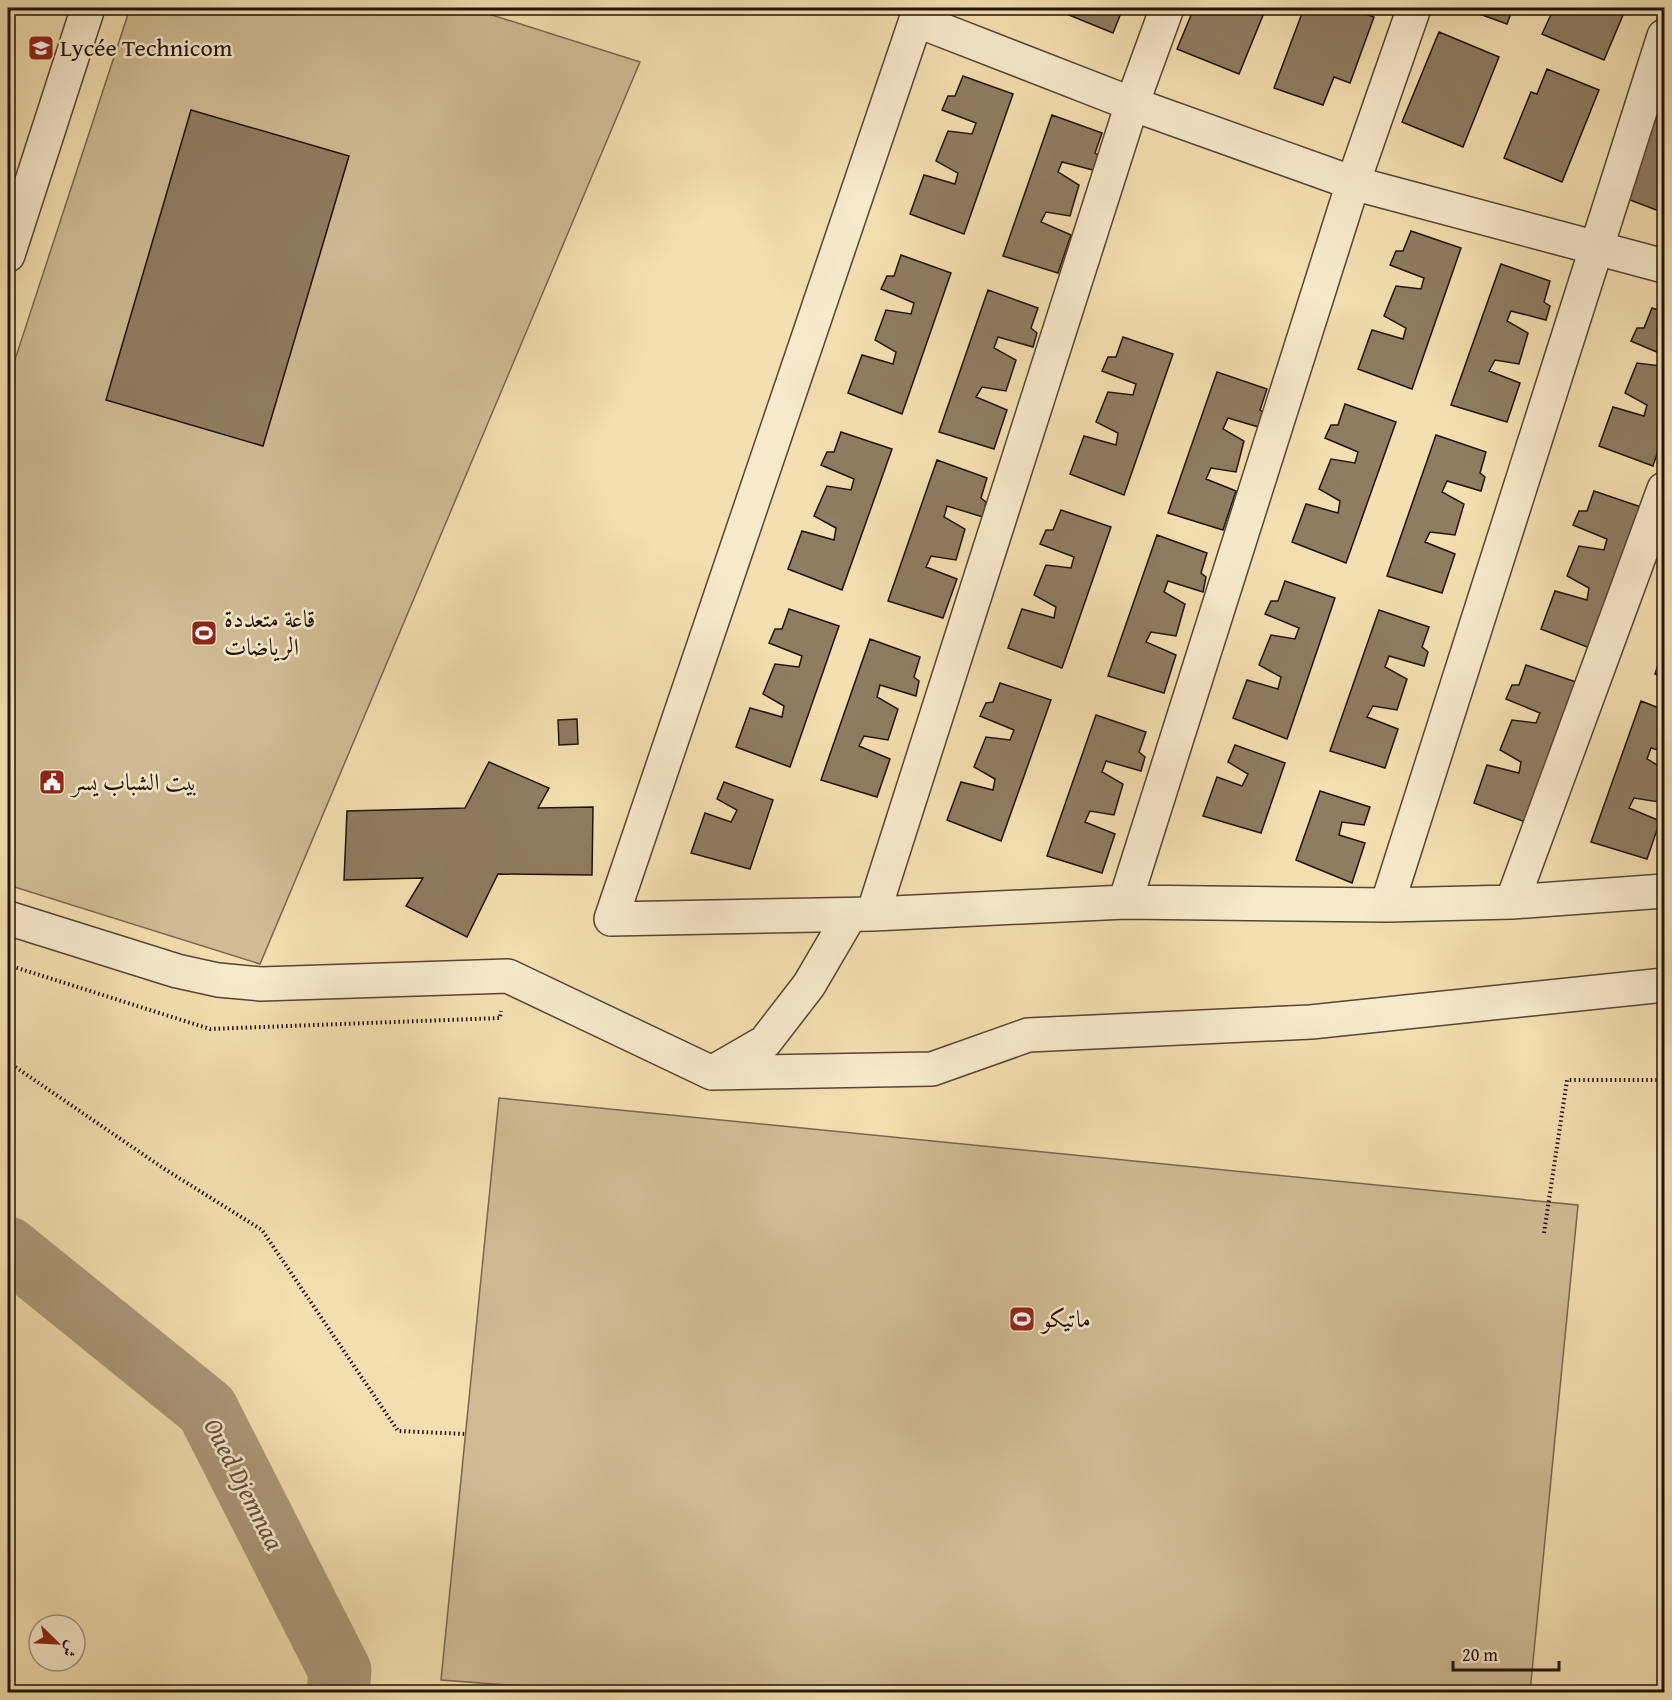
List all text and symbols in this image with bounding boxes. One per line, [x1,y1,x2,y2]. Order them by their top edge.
place label: Lycée Technicom [60,30,233,65]
school or university icon: Lycée Technicom [26,33,56,63]
place label: قاعة متعددة الرياضات [224,601,315,664]
sports icon: قاعة متعددة الرياضات [189,618,219,648]
place label: بيت الشباب يسر [69,764,197,799]
public building icon: بيت الشباب يسر [37,767,67,797]
place label: ماتيكو [1040,1301,1091,1336]
sports icon: ماتيكو [1007,1304,1037,1334]
water label: Oued Djemnaa [194,1411,294,1557]
north arrow [27,1613,87,1673]
scale bar [1453,1634,1560,1672]
text: ش [57,1637,85,1661]
text: 20 m [1462,1641,1498,1668]

